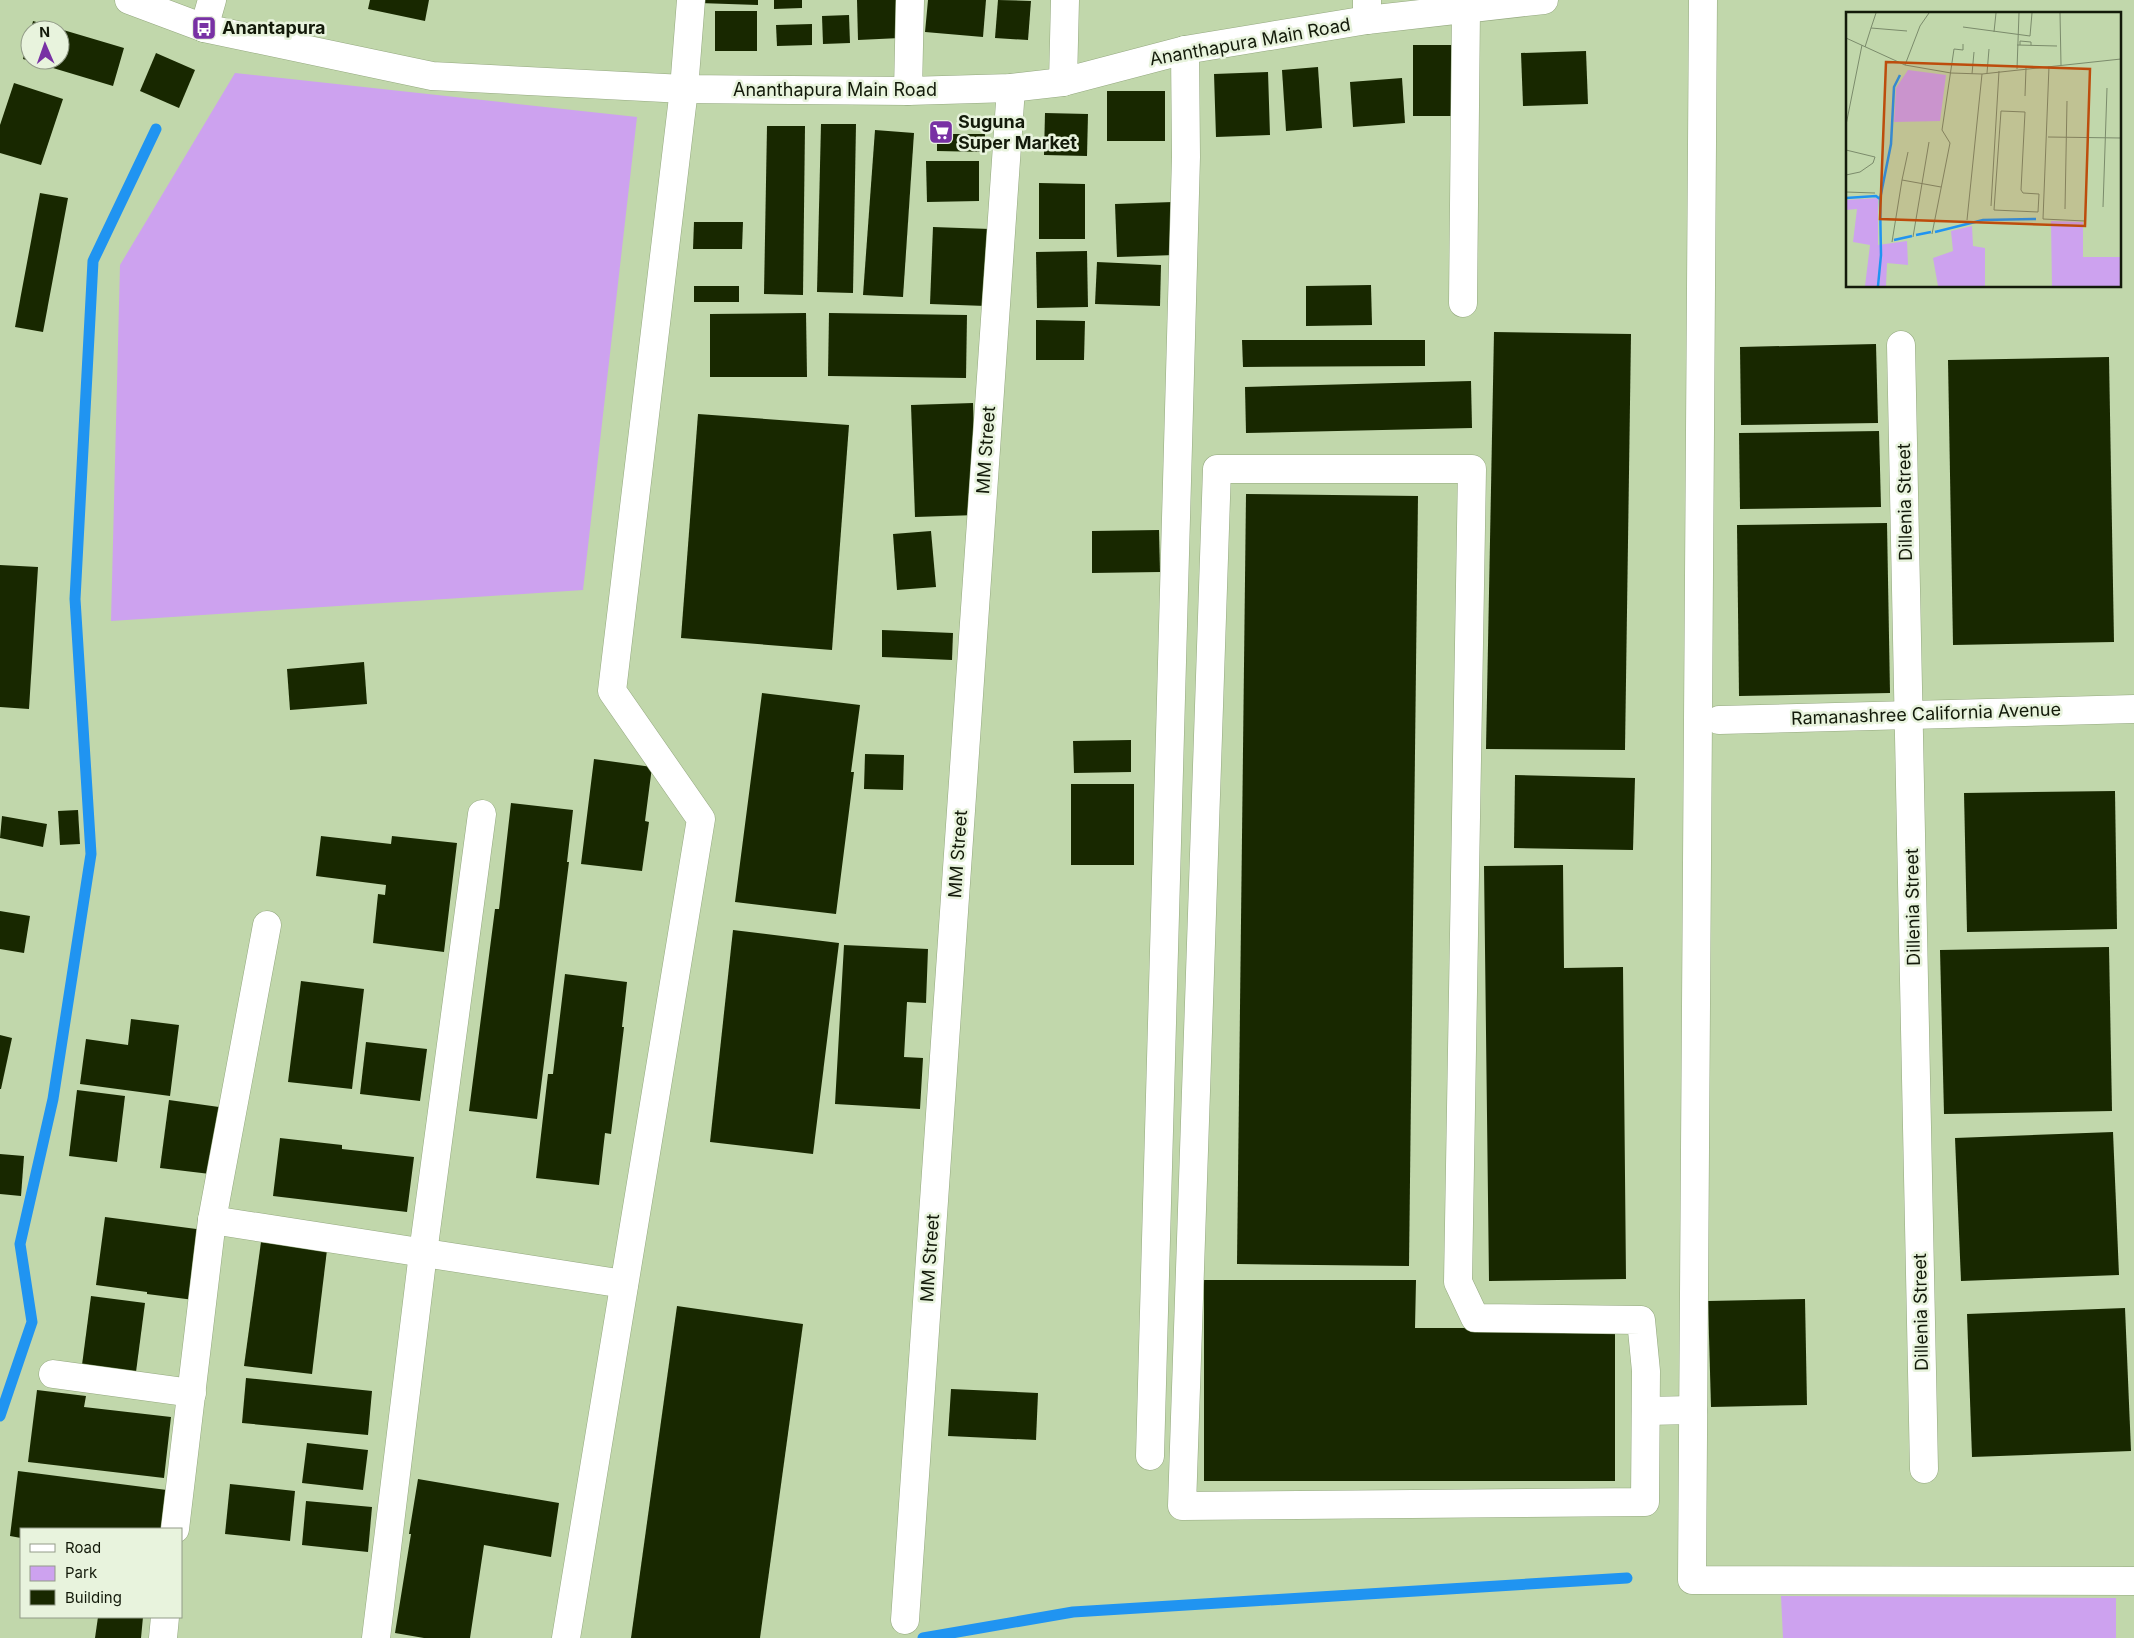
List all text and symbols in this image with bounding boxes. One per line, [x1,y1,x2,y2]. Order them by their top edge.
inset map [1846,12,2122,288]
street label: Ananthapura Main Road [1148,13,1352,70]
bus stop icon: Anantapura [191,15,217,41]
place label: Anantapura [222,17,326,38]
north arrow [20,20,70,70]
text: N [39,23,50,40]
street label: Ananthapura Main Road [733,79,937,100]
place label: Suguna Super Market [958,111,1077,153]
supermarket icon: Suguna Super Market [928,119,954,145]
street label: MM Street [972,405,999,495]
street label: Dillenia Street [1893,443,1916,561]
street label: Ramanashree California Avenue [1791,698,2061,729]
street label: MM Street [944,809,971,899]
street label: Dillenia Street [1901,848,1924,966]
street label: MM Street [916,1213,943,1303]
street label: Dillenia Street [1909,1253,1932,1371]
legend [20,1528,182,1618]
text: Road [65,1538,101,1557]
text: Park [65,1563,98,1582]
text: Building [65,1588,122,1607]

